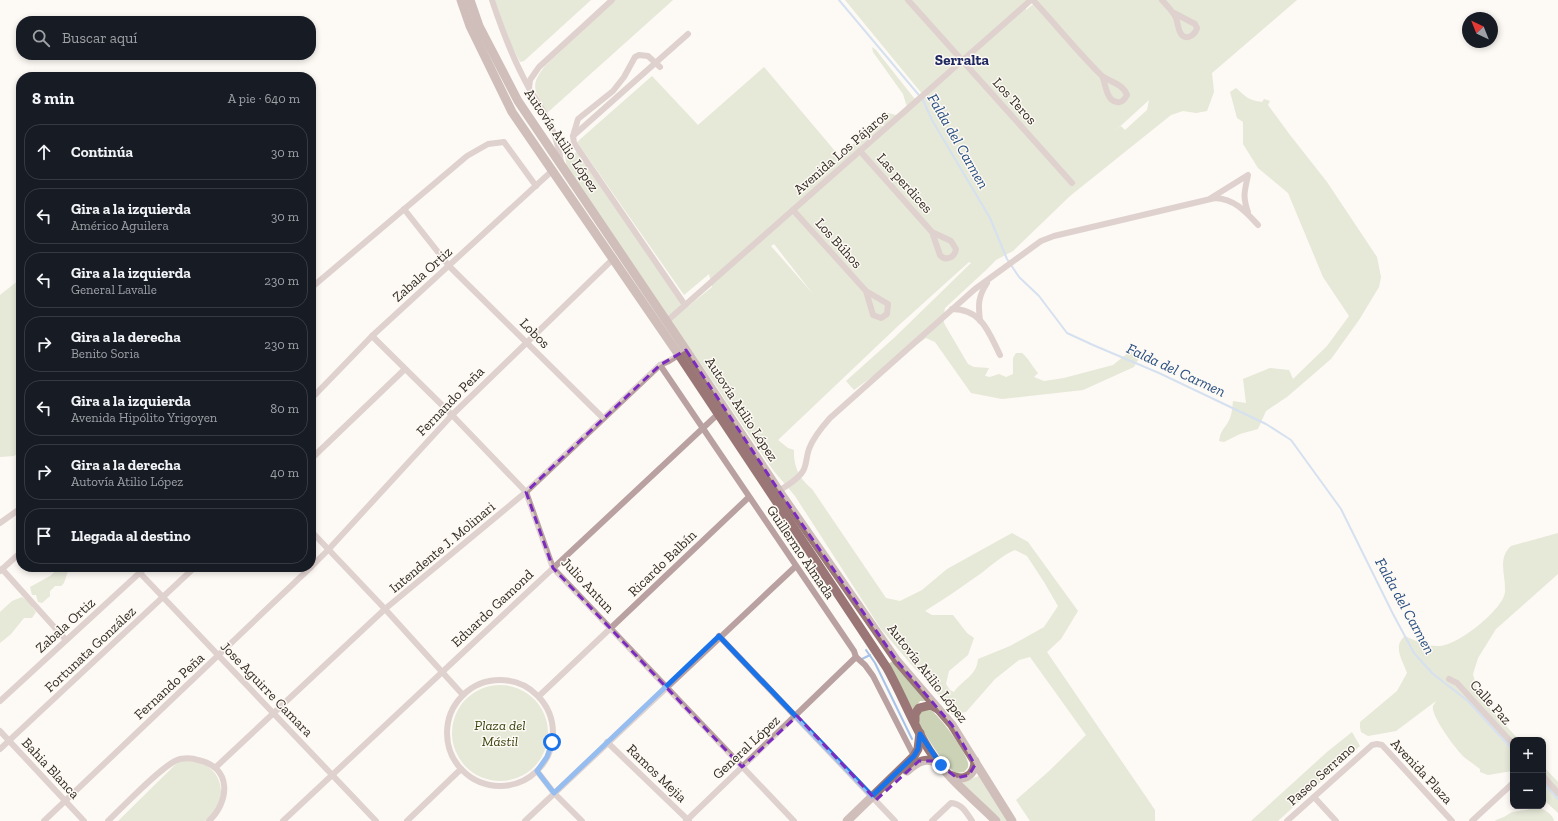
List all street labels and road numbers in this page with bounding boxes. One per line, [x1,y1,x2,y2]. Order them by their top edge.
street label: Los Teros [989,74,1040,128]
street label: Autovía Atilio López [521,85,603,196]
street label: Avenida Los Pájaros [791,107,892,198]
street label: Las perdices [873,150,936,217]
street label: Los Búhos [812,215,866,272]
street label: Zabala Ortiz [389,243,456,306]
street label: Lobos [516,315,553,352]
street label: Autovía Atilio López [701,354,782,465]
street label: Fernando Peña [413,363,488,440]
street label: Intendente J. Molinari [386,498,499,597]
street label: Guillermo Almada [763,502,838,603]
street label: Ricardo Balbín [625,527,700,600]
street label: Julio Antun [558,554,618,617]
street label: Eduardo Gamond [448,566,537,651]
street label: Zabala Ortiz [32,594,99,657]
street label: Fortunata González [41,602,140,696]
street label: Autovía Atilio López [884,620,972,727]
street label: Jose Aguirre Camara [217,638,317,741]
street label: Fernando Peña [131,649,208,723]
street label: Calle Paz [1466,676,1515,729]
street label: General López [709,711,784,783]
street label: Bahia Blanca [18,734,83,802]
street label: Avenida Plaza [1387,735,1456,808]
street label: Paseo Serrano [1284,739,1359,809]
street label: Ramos Mejia [623,741,690,806]

